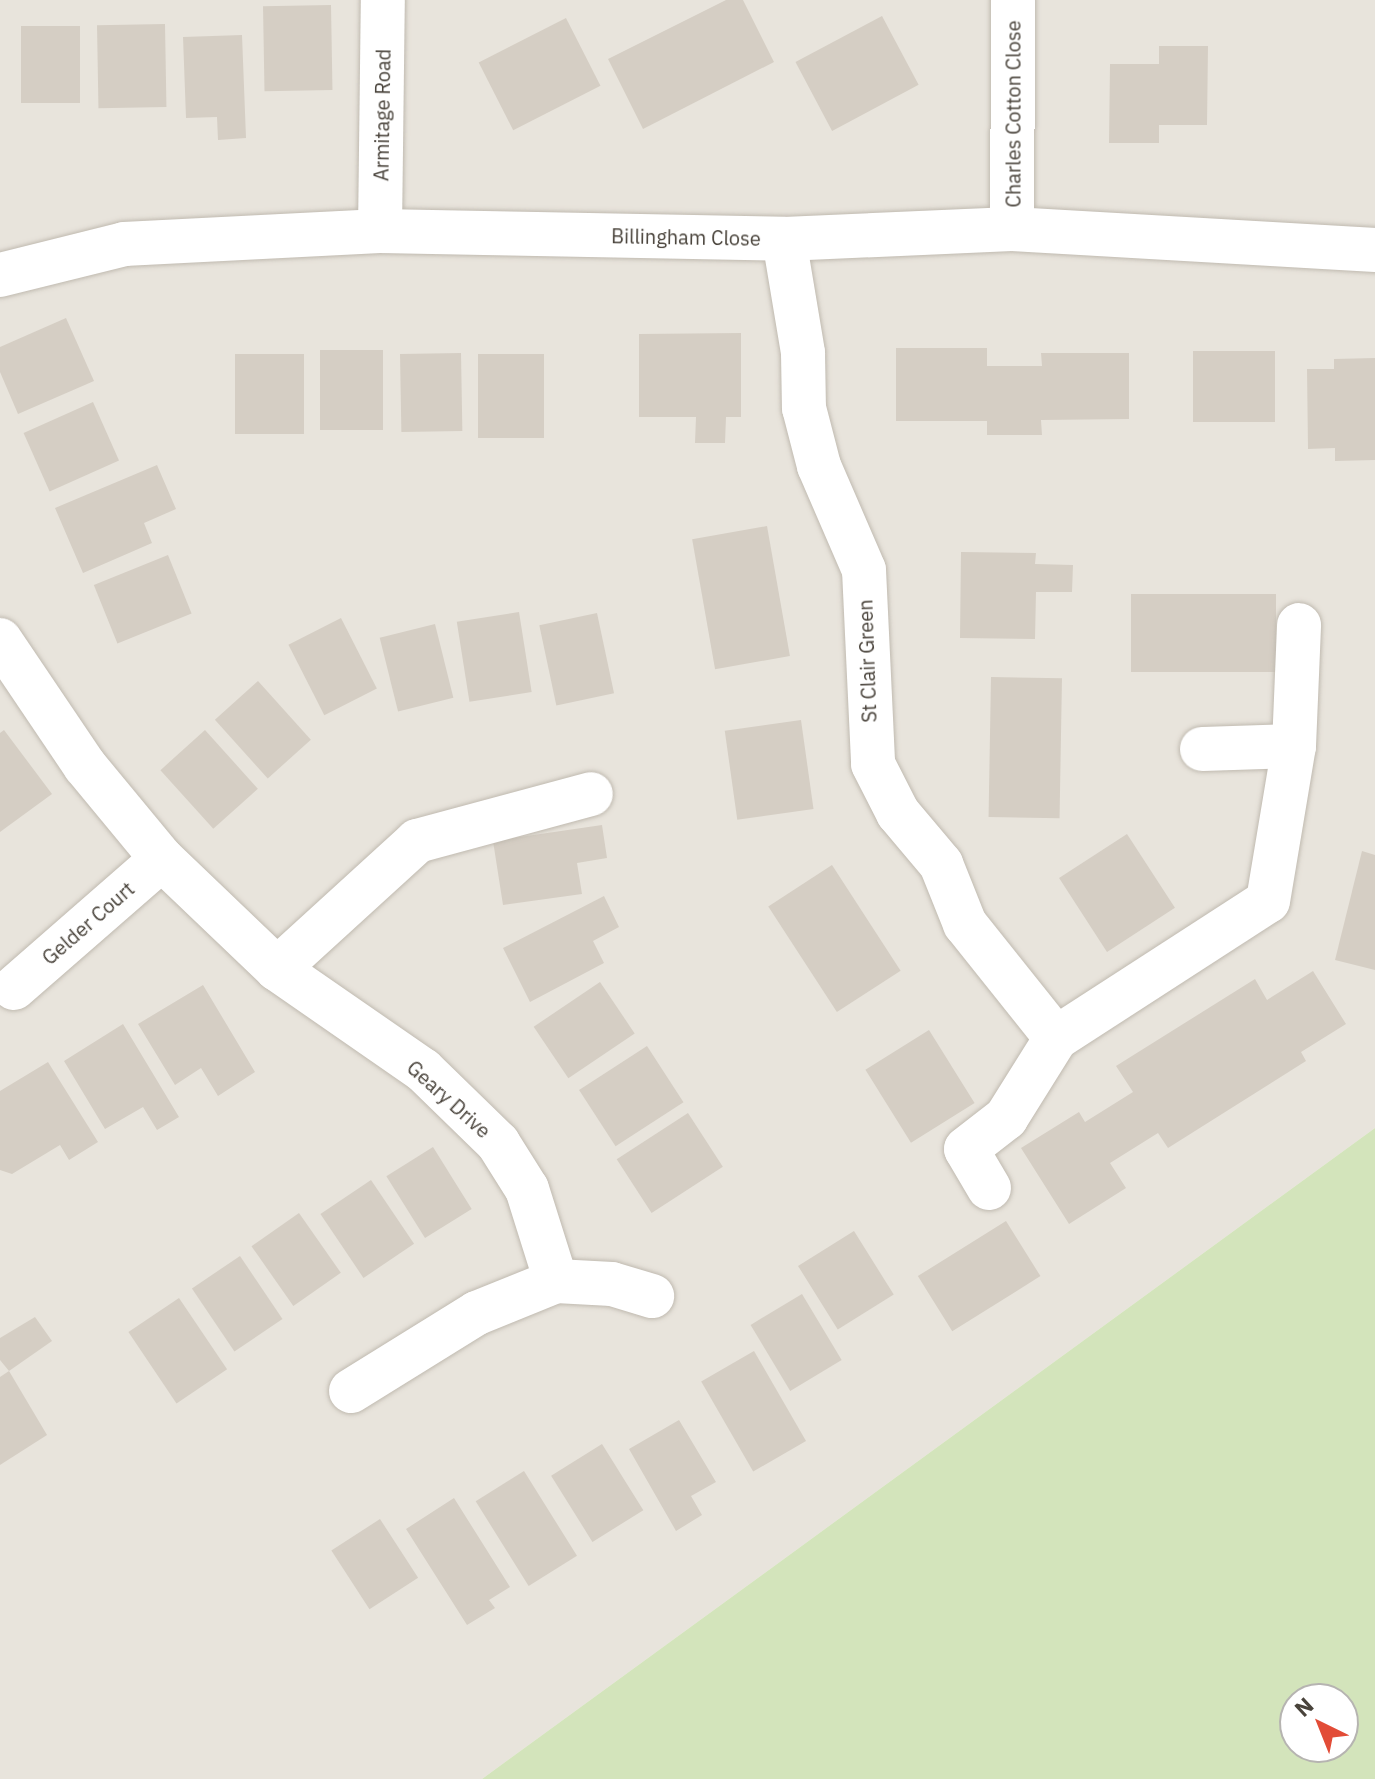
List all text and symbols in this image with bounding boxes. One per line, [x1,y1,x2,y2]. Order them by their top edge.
street label: Charles Cotton Close [1001,20,1025,208]
street label: Armitage Road [369,49,395,181]
street label: Billingham Close [611,224,761,250]
street label: St Clair Green [853,599,881,723]
street label: Gelder Court [37,876,139,970]
street label: Geary Drive [402,1055,496,1143]
north arrow [1279,1683,1359,1763]
text: N [1288,1691,1319,1723]

